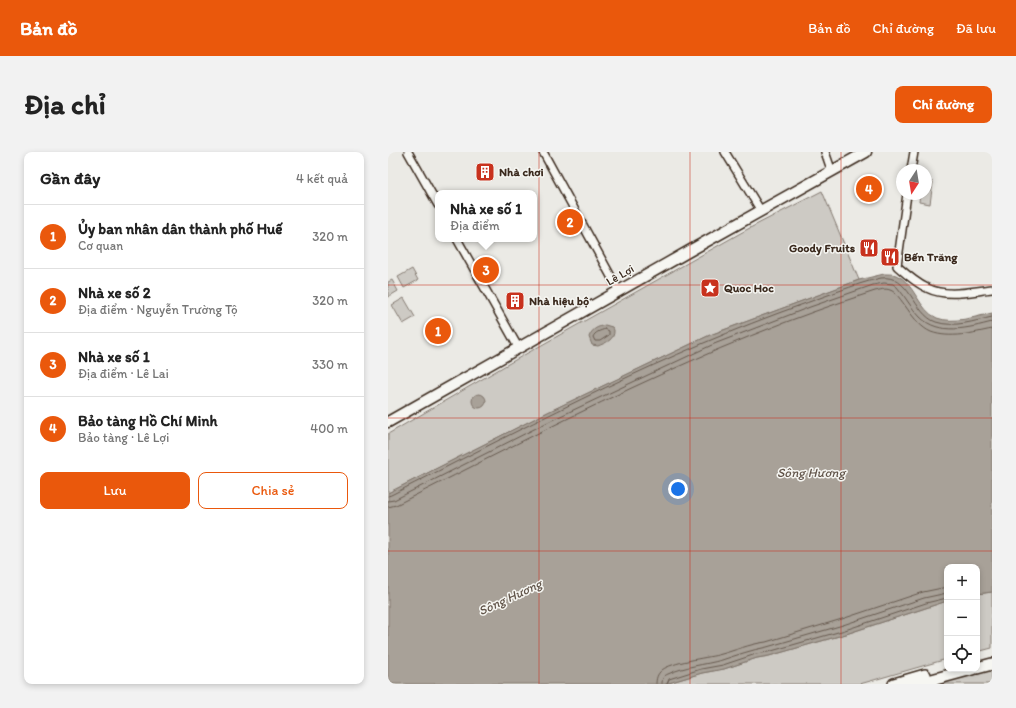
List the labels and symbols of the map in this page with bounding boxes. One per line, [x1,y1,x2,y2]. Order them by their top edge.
building icon: Nhà chơi [474,161,496,183]
north arrow [896,164,932,200]
place label: Nhà chơi [499,165,544,179]
pin: 4 [856,174,882,204]
pin: 2 [557,207,583,237]
restaurant icon: Goody Fruits [858,237,880,259]
place label: Goody Fruits [789,241,856,256]
restaurant icon: Bến Trăng [879,246,901,268]
place label: Bến Trăng [904,250,958,265]
pin: 3 [473,255,499,285]
street label: Lê Lợi [604,261,636,289]
place icon: Quoc Hoc [699,277,721,299]
place label: Quoc Hoc [724,281,774,295]
building icon: Nhà hiệu bộ [504,290,526,312]
place label: Nhà hiệu bộ [529,294,589,308]
pin: 1 [425,316,451,346]
water label: Sông Hương [777,465,846,480]
your location [668,479,688,499]
water label: Sông Hương [476,575,545,618]

